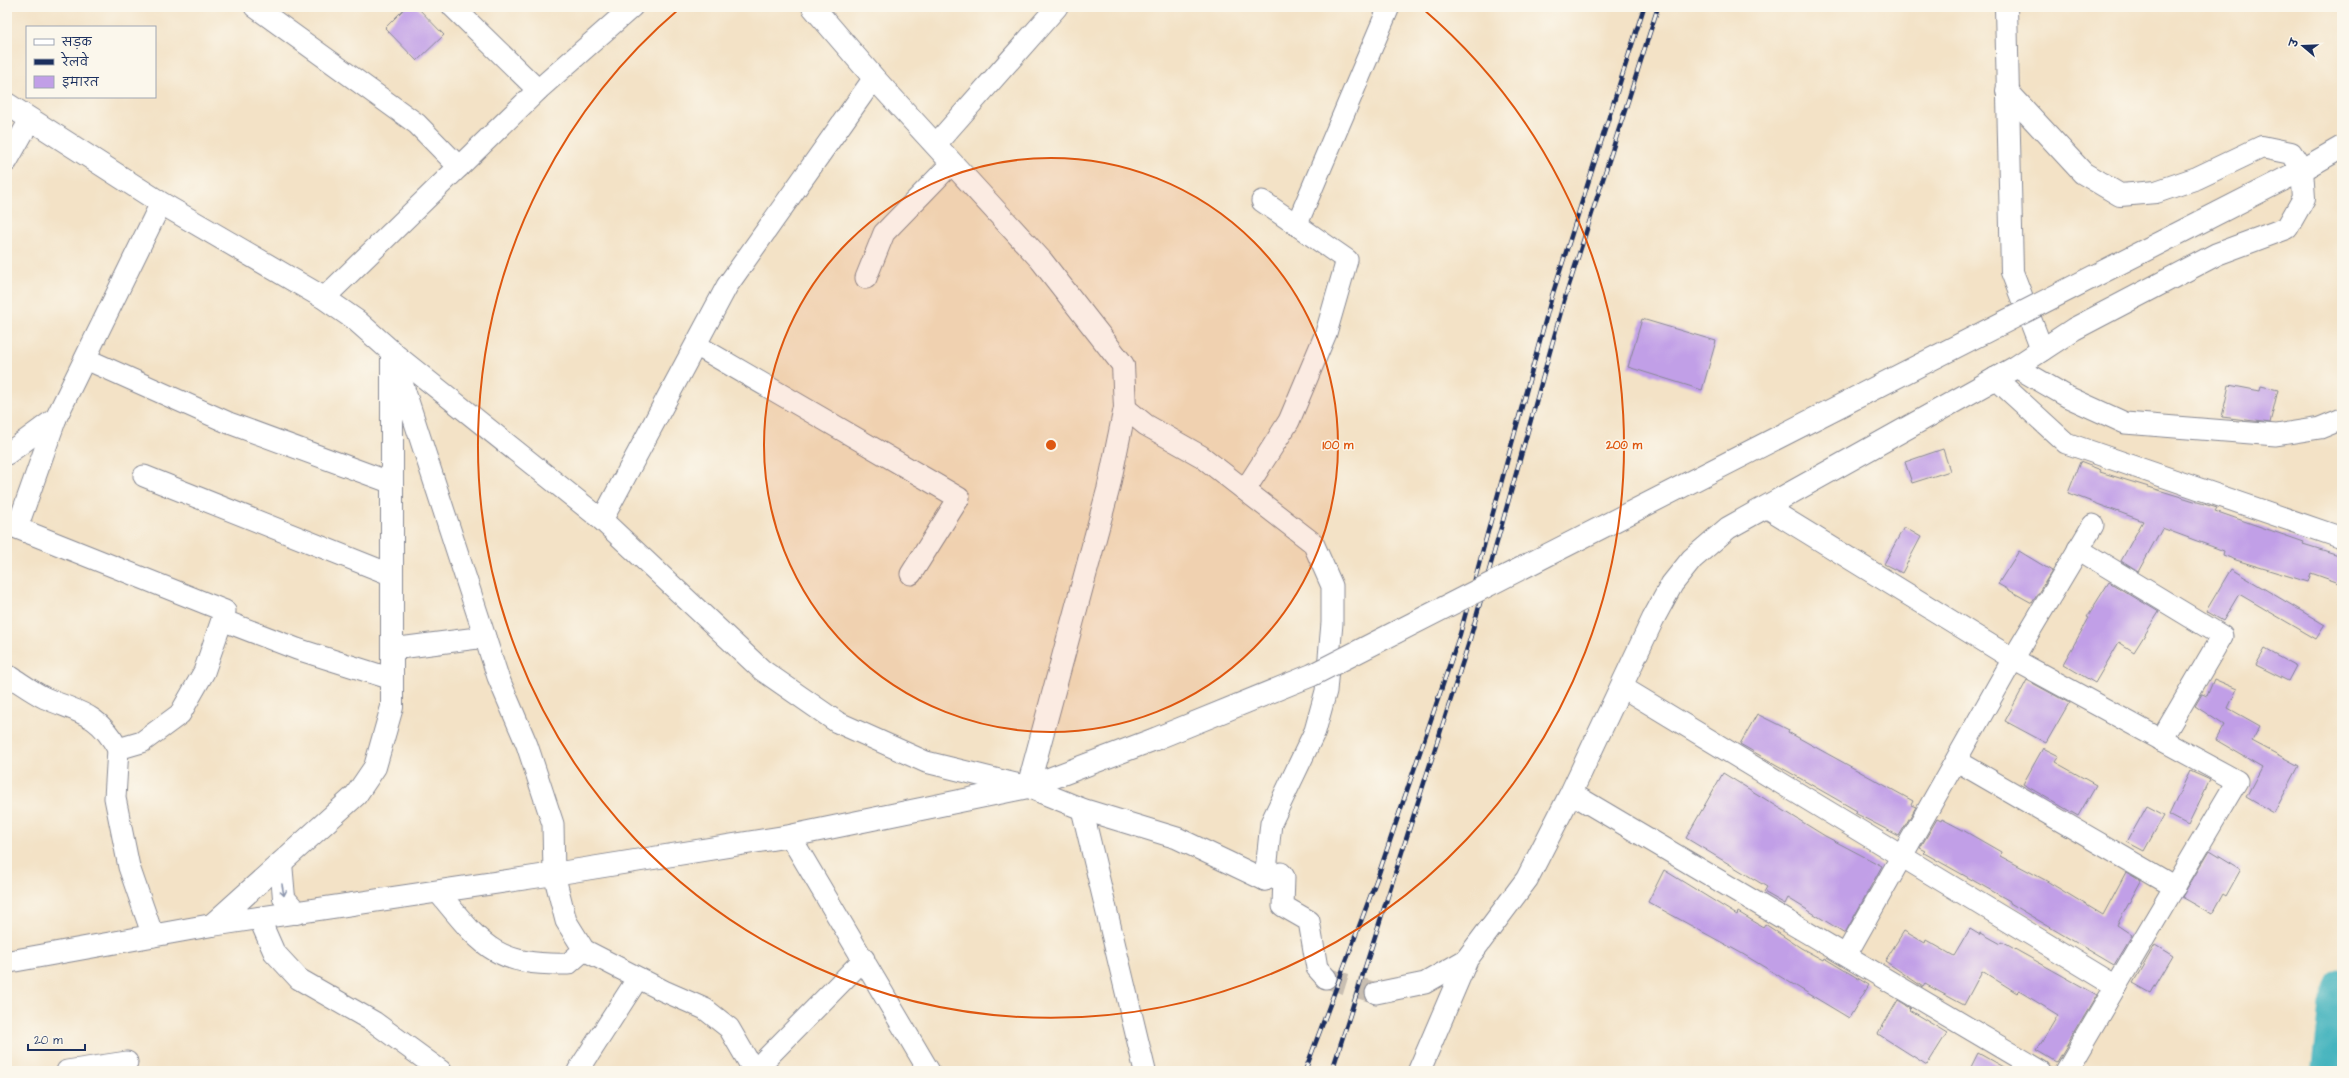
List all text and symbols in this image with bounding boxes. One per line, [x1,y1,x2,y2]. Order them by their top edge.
legend [26,26,156,98]
north arrow [2283,26,2323,66]
text: सड़क [61,34,93,51]
text: उ [2285,35,2303,50]
text: रेलवे [60,51,89,71]
text: इमारत [62,74,100,91]
text: 100 m [1323,437,1354,454]
text: 200 m [1605,437,1643,454]
centre of rings [1044,438,1058,452]
one-way arrow [279,883,287,896]
scale bar [28,1026,85,1052]
text: 20 m [34,1032,63,1049]

